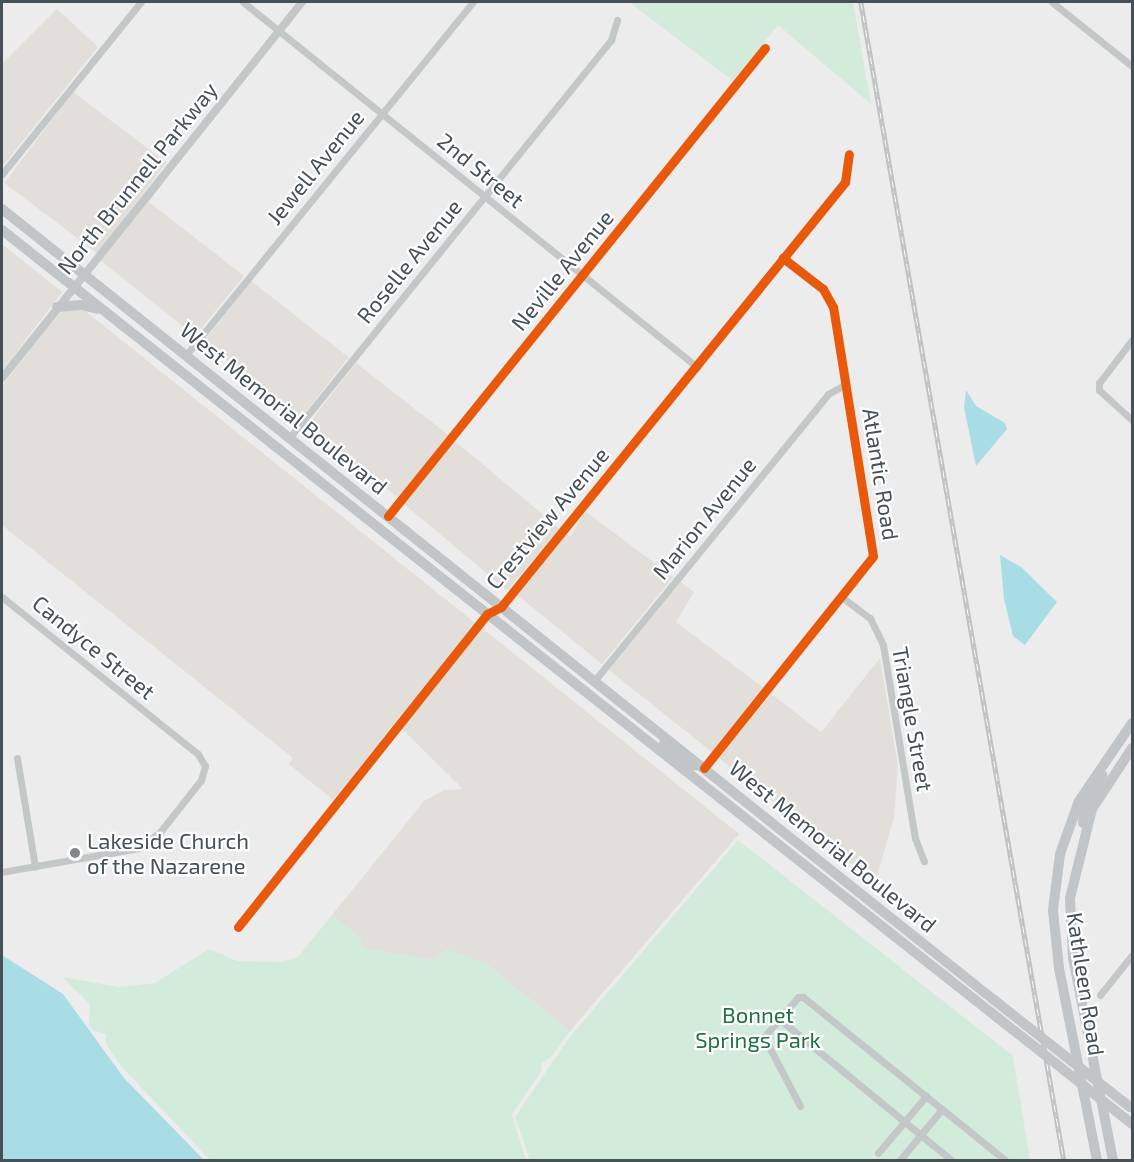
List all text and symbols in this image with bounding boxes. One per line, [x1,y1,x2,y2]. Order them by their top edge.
street label: North Brunnell Parkway [51,76,223,280]
street label: Jewell Avenue [260,104,370,230]
street label: 2nd Street [432,127,530,213]
street label: Roselle Avenue [351,193,467,329]
street label: Neville Avenue [505,204,619,336]
street label: West Memorial Boulevard [175,316,393,500]
street label: Atlantic Road [858,406,904,542]
street label: Crestview Avenue [480,441,614,595]
street label: Marion Avenue [647,452,761,584]
street label: Candyce Street [27,590,161,704]
street label: Triangle Street [887,645,939,793]
street label: West Memorial Boulevard [724,754,942,938]
place label: Lakeside Church of the Nazarene [87,827,249,878]
marker: Lakeside Church of the Nazarene [68,846,82,860]
street label: Kathleen Road [1062,910,1110,1058]
park label: Bonnet Springs Park [695,1001,821,1052]

